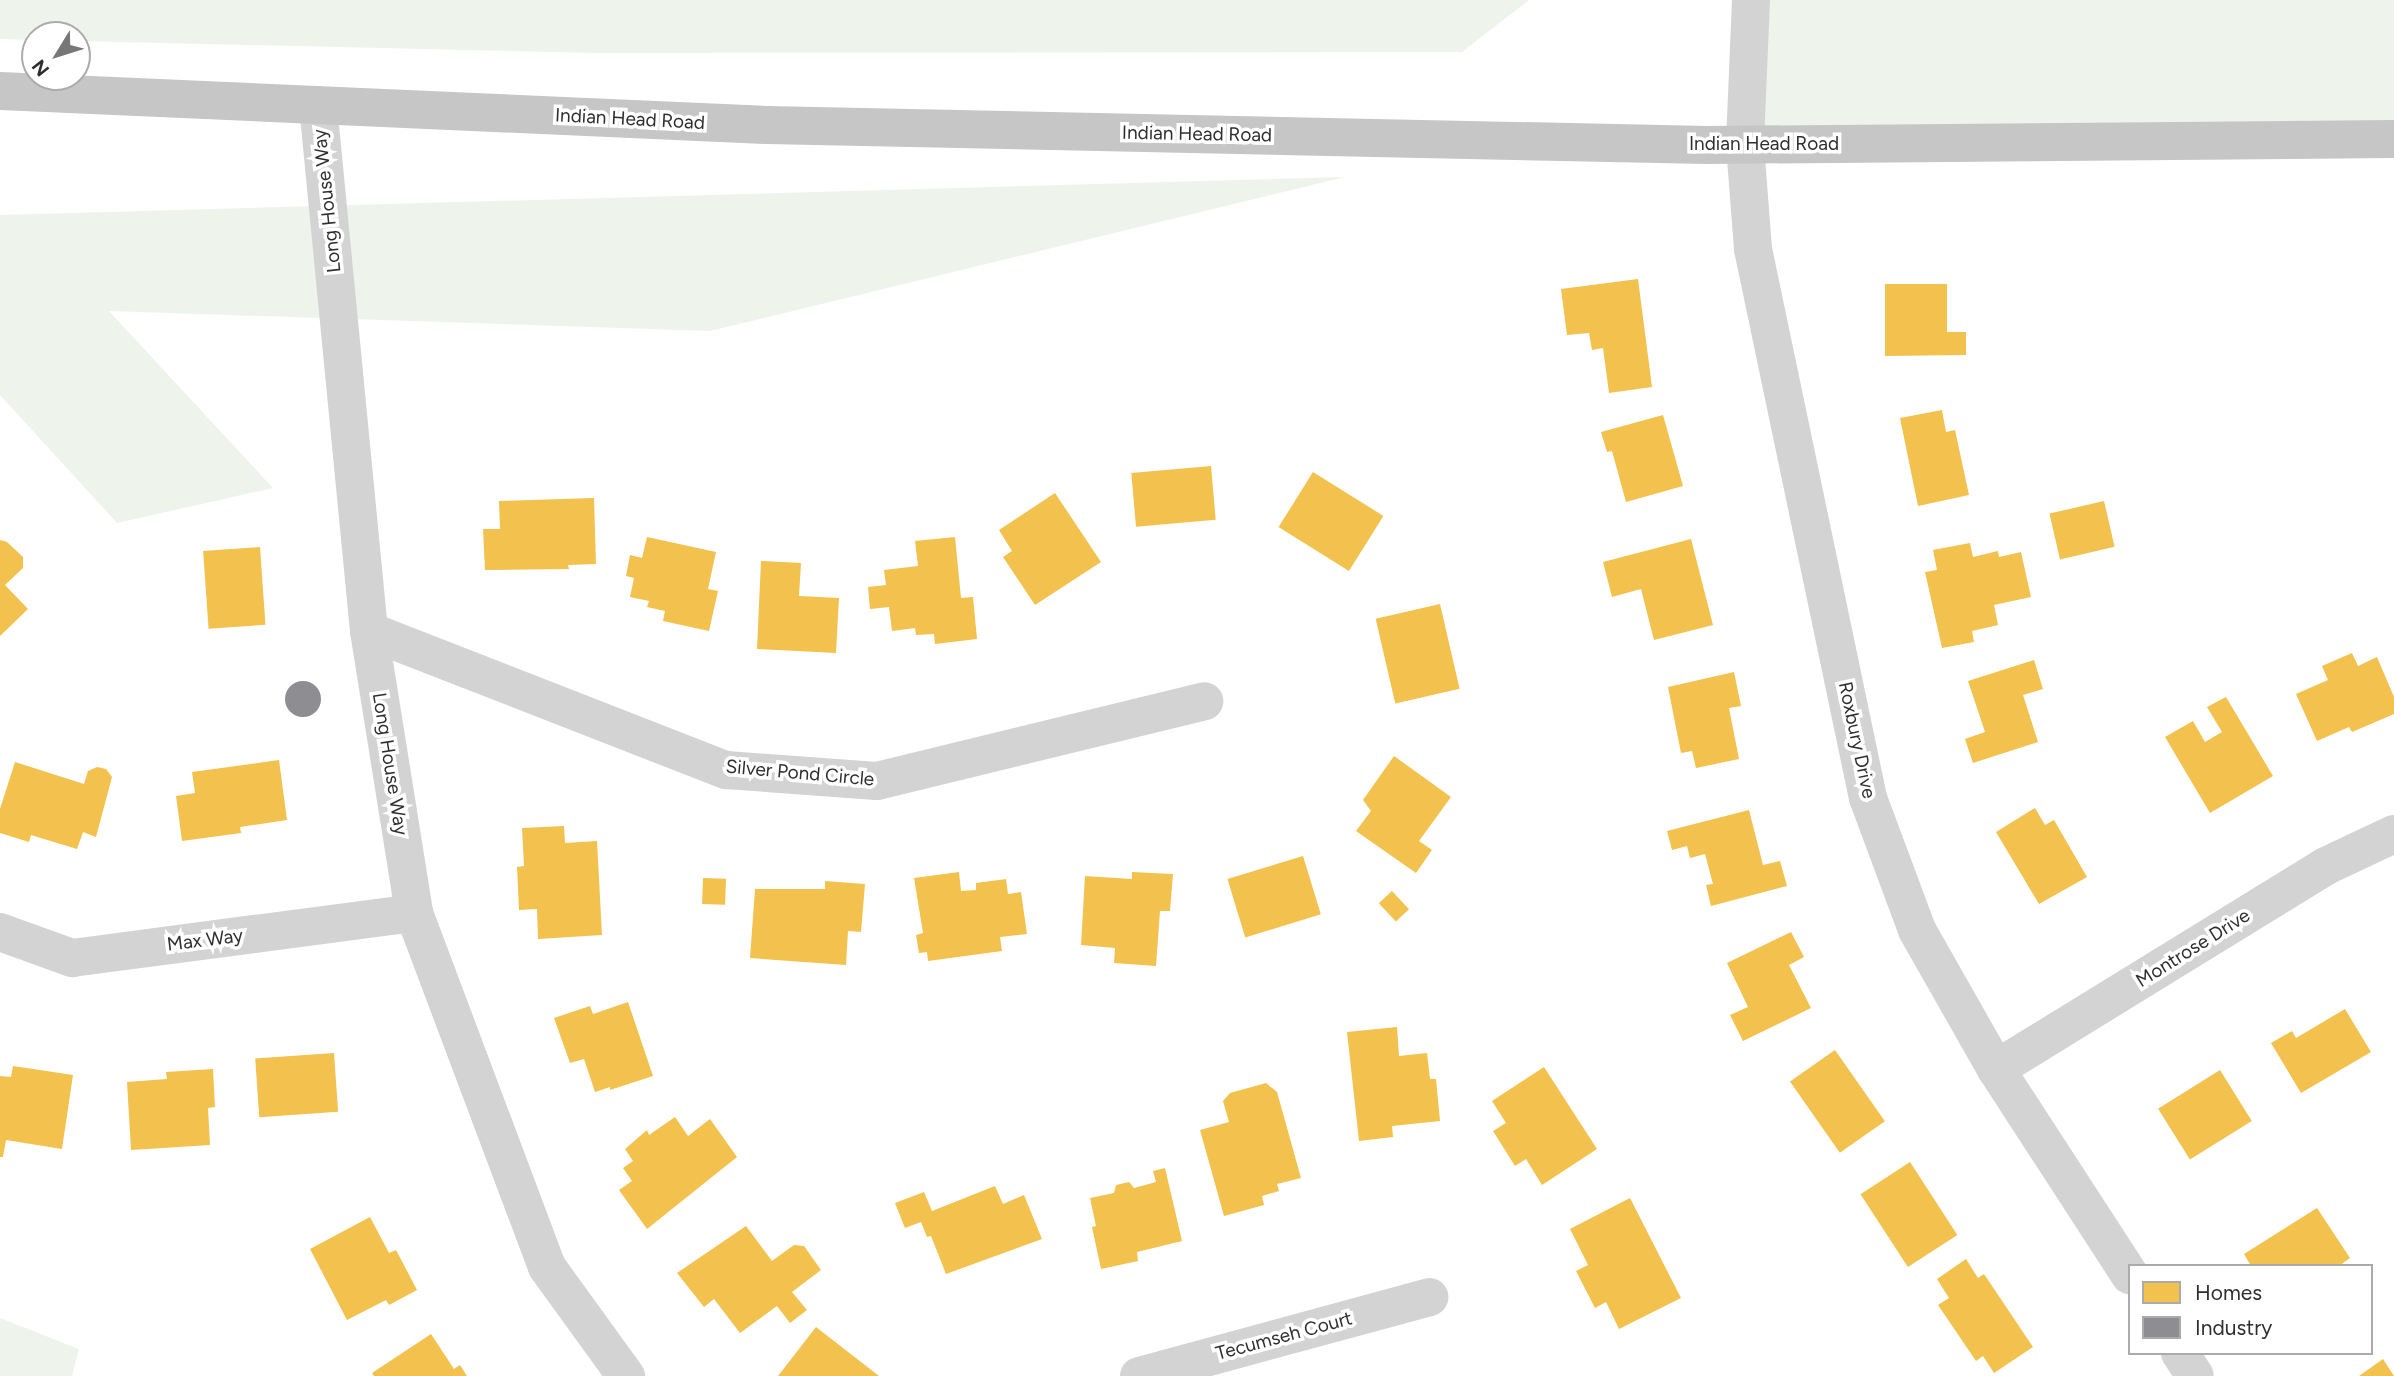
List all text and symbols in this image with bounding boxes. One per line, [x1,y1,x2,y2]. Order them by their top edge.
north arrow [21,21,91,91]
text: N [27,55,54,81]
street label: Indian Head Road [554,104,706,134]
street label: Indian Head Road [1122,121,1272,147]
street label: Long House Way [308,128,346,274]
street label: Indian Head Road [1689,133,1839,155]
street label: Roxbury Drive [1834,680,1880,800]
street label: Long House Way [367,691,413,837]
street label: Silver Pond Circle [725,755,875,791]
street label: Montrose Drive [2132,904,2254,992]
street label: Max Way [166,924,244,956]
legend [2128,1264,2373,1355]
text: Homes [2195,1280,2262,1305]
street label: Tecumseh Court [1213,1307,1355,1365]
text: Industry [2195,1315,2272,1340]

